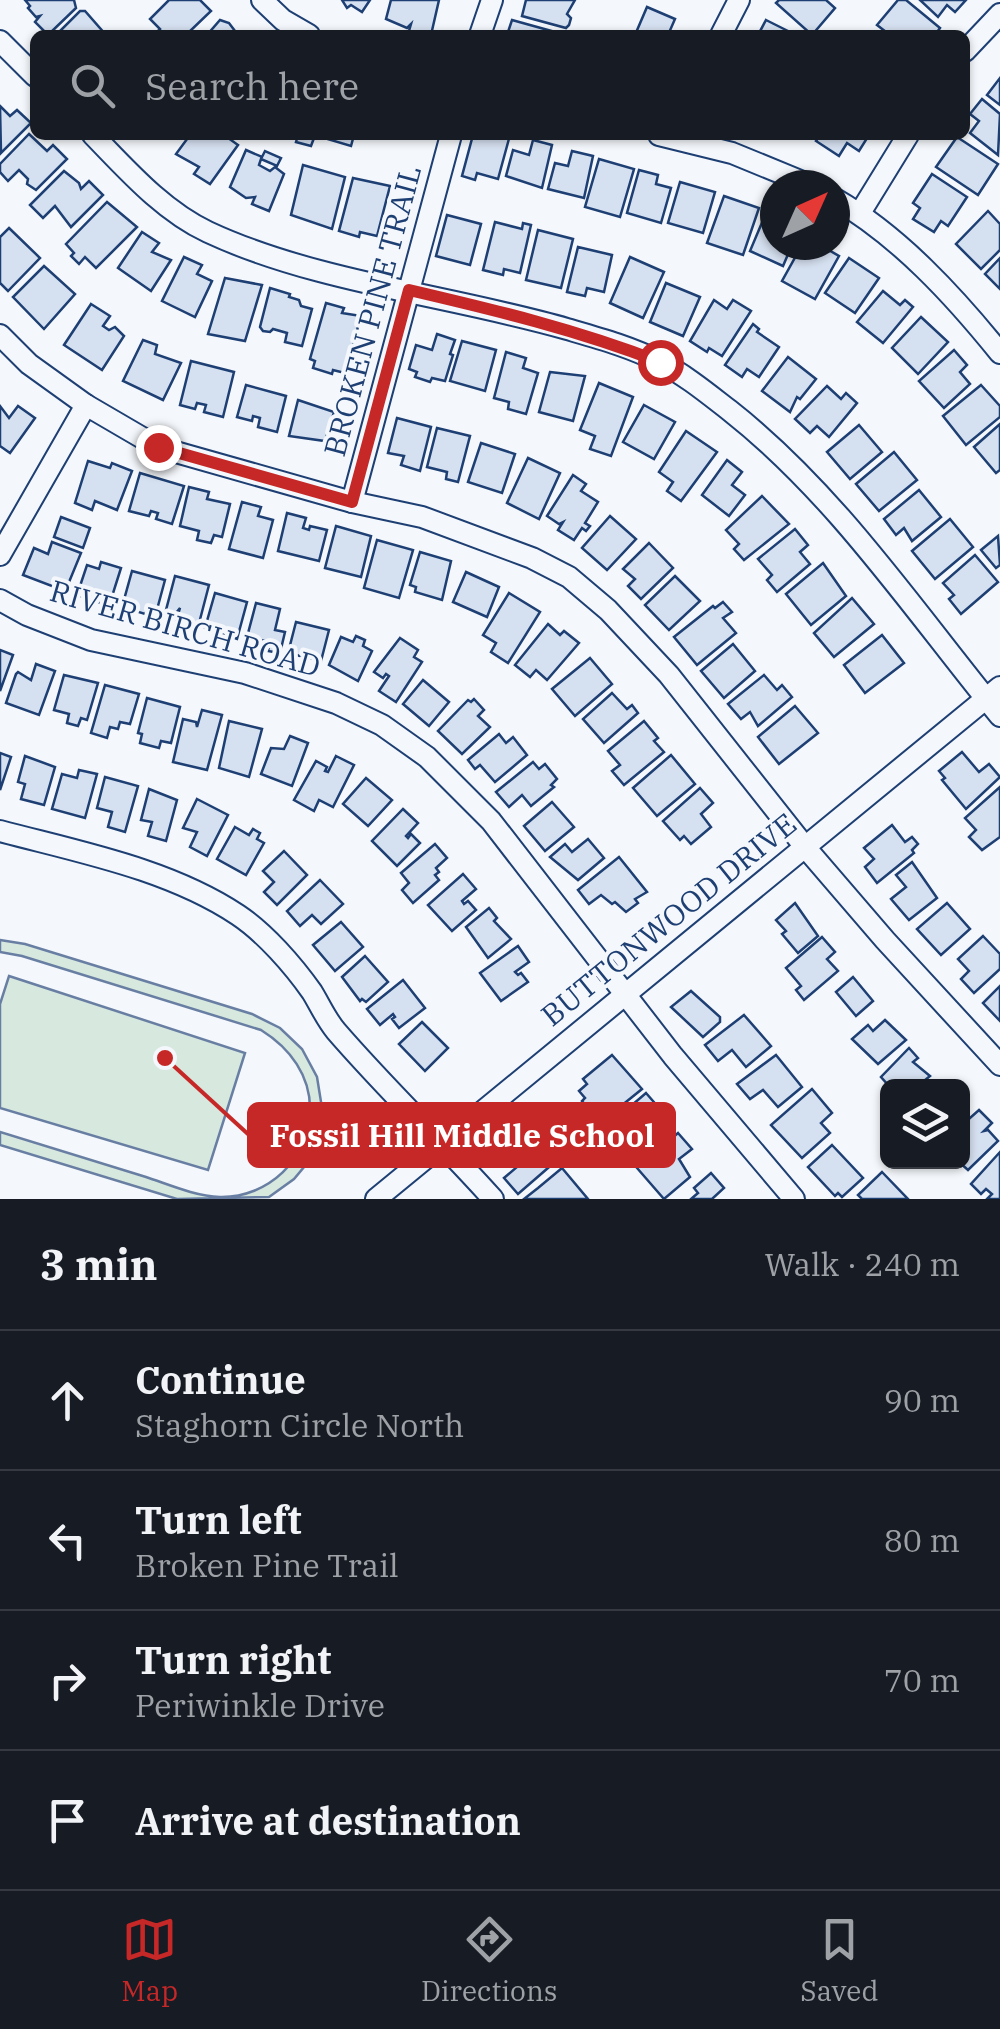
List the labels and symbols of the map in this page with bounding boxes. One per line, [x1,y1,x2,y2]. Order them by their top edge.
street label: BROKEN PINE TRAIL [314,161,429,460]
north arrow [760,170,850,260]
route start [638,340,684,386]
route end [136,425,182,471]
street label: RIVER BIRCH ROAD [46,570,325,685]
street label: BUTTONWOOD DRIVE [532,804,804,1034]
callout: Fossil Hill Middle School [249,1104,674,1166]
text: Fossil Hill Middle School [269,1114,655,1156]

